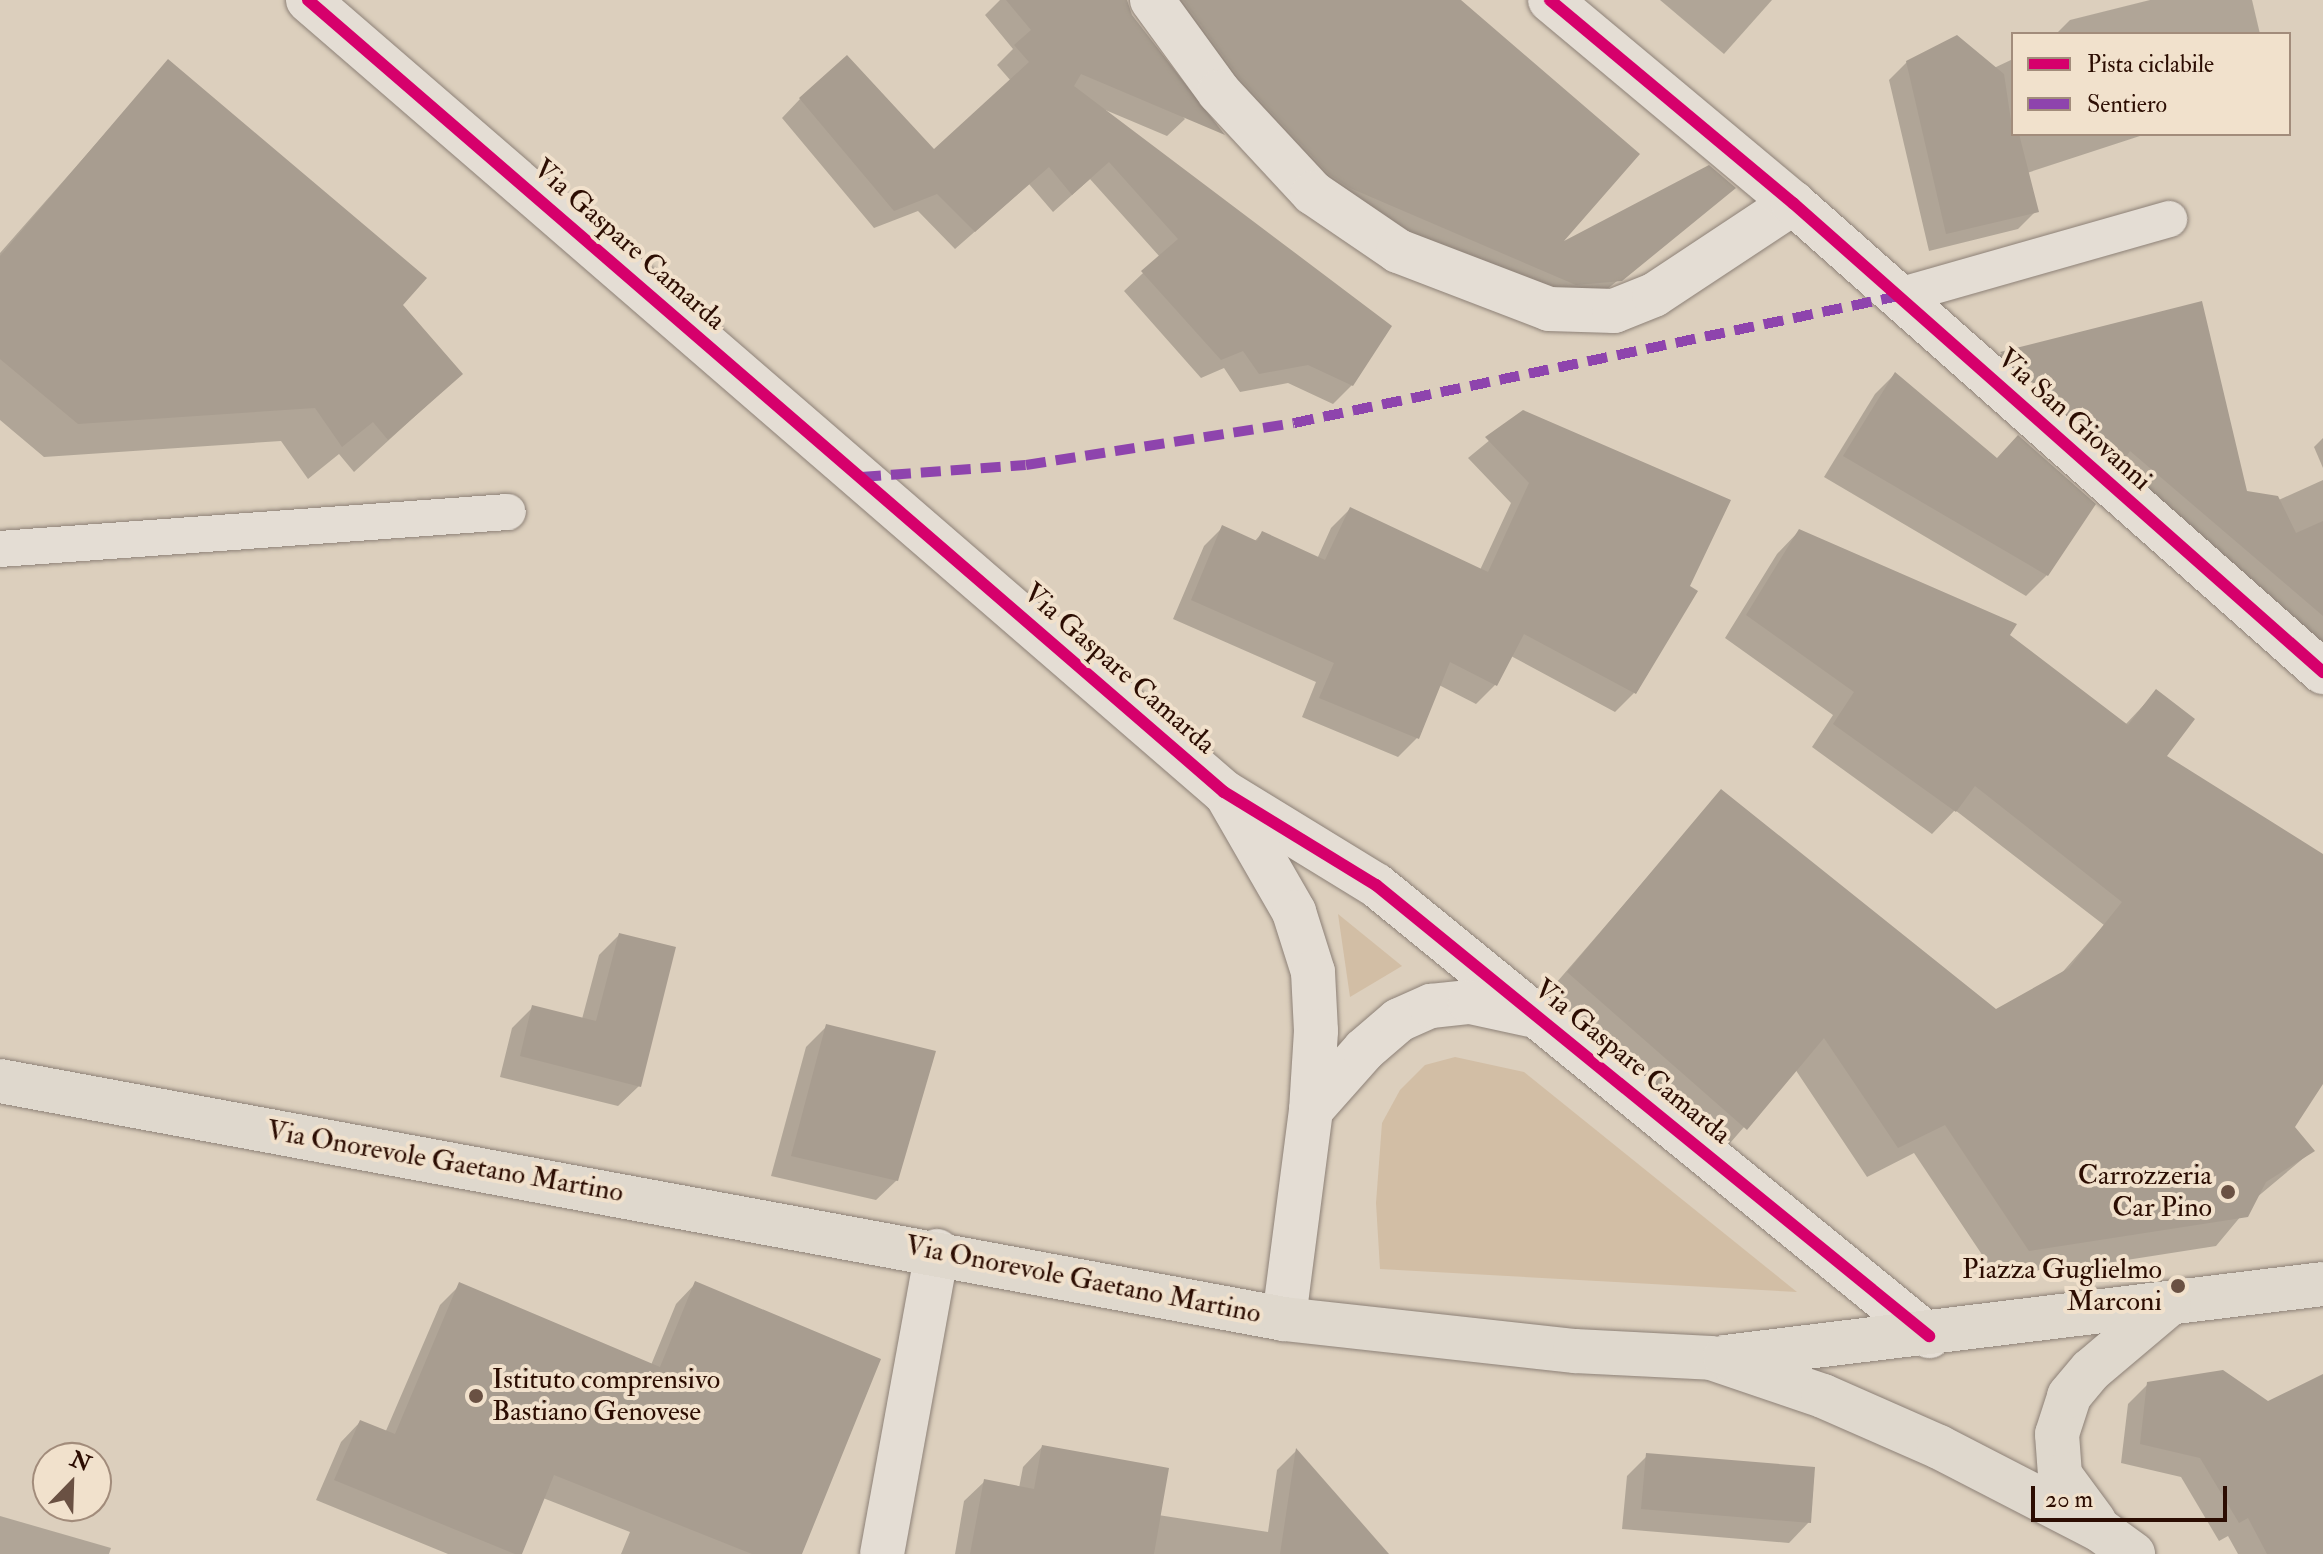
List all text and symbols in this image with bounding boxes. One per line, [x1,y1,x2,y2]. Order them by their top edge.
legend [2011,32,2291,136]
text: Pista ciclabile [2087,49,2214,80]
text: Sentiero [2087,89,2167,120]
street label: Via Gaspare Camarda [526,152,732,338]
street label: Via San Giovanni [1990,342,2158,498]
street label: Via Gaspare Camarda [1016,576,1222,762]
street label: Via Gaspare Camarda [1527,972,1737,1152]
street label: Via Onorevole Gaetano Martino [264,1114,626,1210]
place label: Carrozzeria Car Pino [2078,1159,2212,1225]
marker: Carrozzeria Car Pino [2219,1183,2237,1201]
street label: Via Onorevole Gaetano Martino [902,1229,1264,1331]
place label: Piazza Guglielmo Marconi [1962,1253,2162,1319]
marker: Piazza Guglielmo Marconi [2169,1277,2187,1295]
place label: Istituto comprensivo Bastiano Genovese [492,1363,720,1429]
marker: Istituto comprensivo Bastiano Genovese [467,1387,485,1405]
north arrow [32,1442,112,1522]
text: N [66,1445,95,1478]
scale bar [2035,1470,2231,1520]
text: 20 m [2045,1484,2093,1515]

